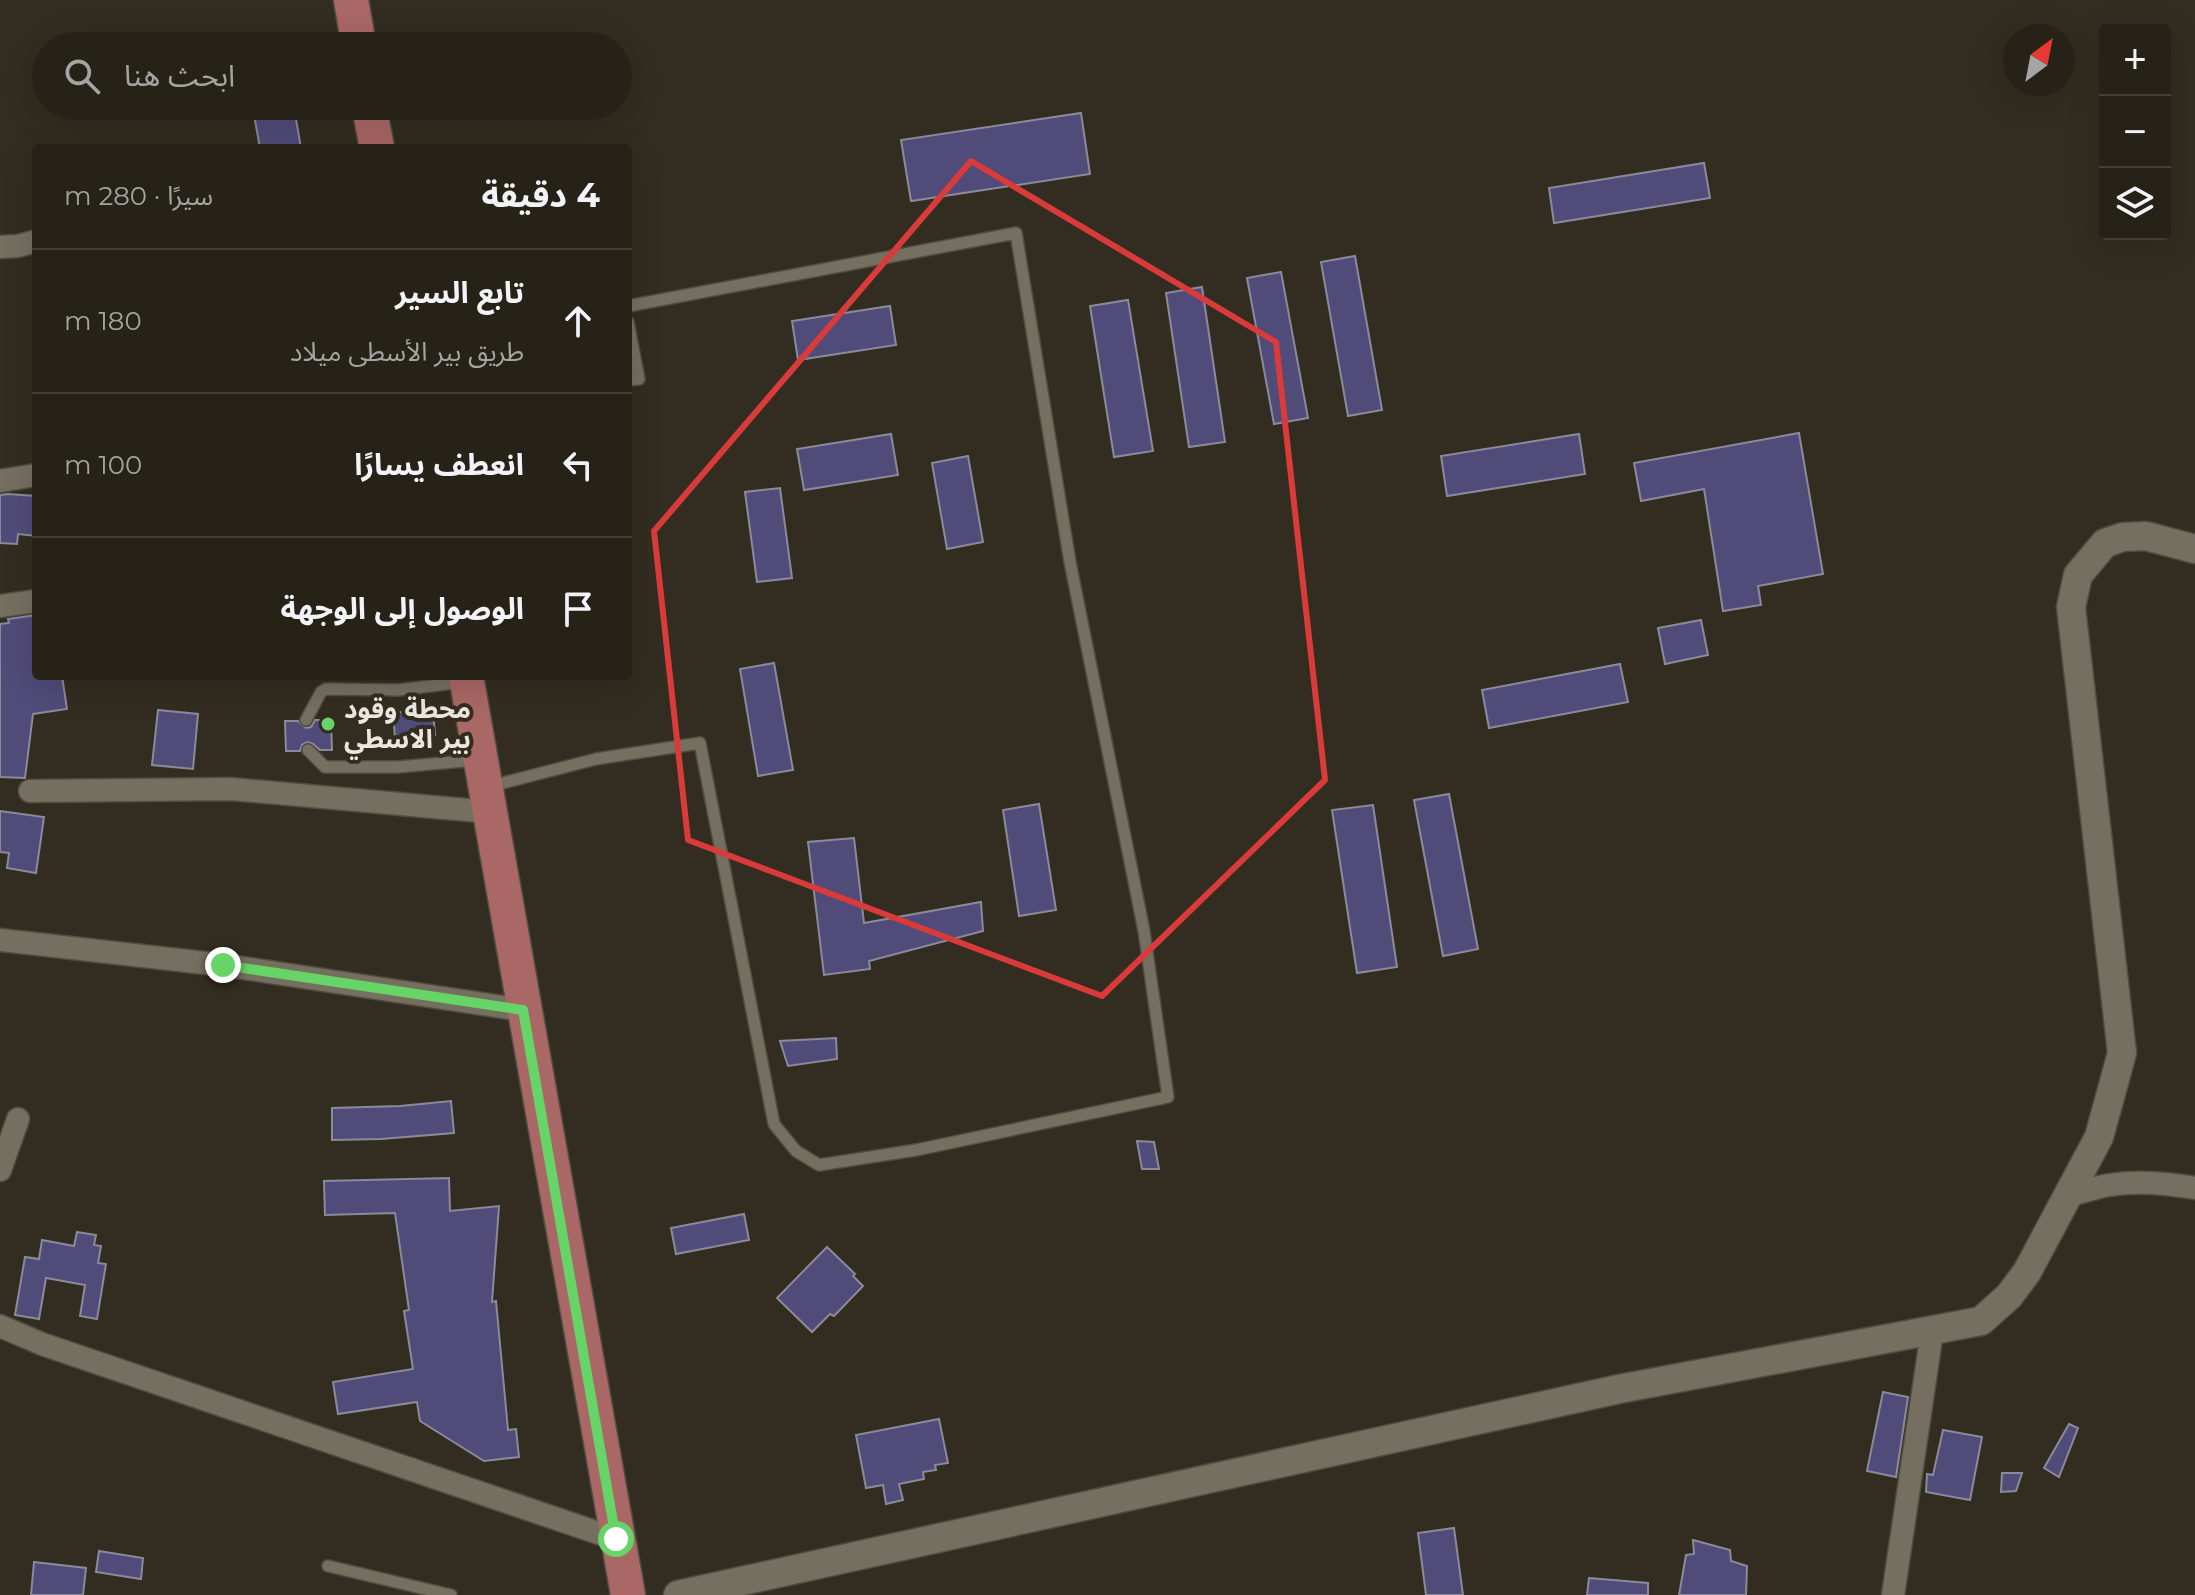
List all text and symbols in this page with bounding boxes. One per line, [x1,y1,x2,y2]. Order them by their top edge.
north arrow [2003,24,2075,96]
map controls [2099,24,2171,240]
button: + [2099,24,2171,96]
search box [32,32,632,120]
icon: search [60,54,104,98]
text: ابحث هنا [124,57,235,94]
button: − [2099,96,2171,168]
button: layers [2099,168,2171,240]
text: 4 دقيقة [481,174,600,216]
text: سيرًا · 280 m [64,180,213,212]
text: تابع السير [395,274,524,311]
icon: ahead [556,299,600,343]
text: 180 m [64,305,142,337]
text: طريق بير الأسطى ميلاد [290,336,524,368]
icon: left [556,443,600,487]
text: انعطف يسارًا [354,446,524,483]
text: 100 m [64,449,142,481]
icon: arrive [556,587,600,631]
text: الوصول إلى الوجهة [280,590,524,627]
place label: محطة وقود بير الاسطي [344,693,471,760]
marker: محطة وقود بير الاسطي [319,715,337,733]
route end [205,947,241,983]
route start [598,1521,634,1557]

